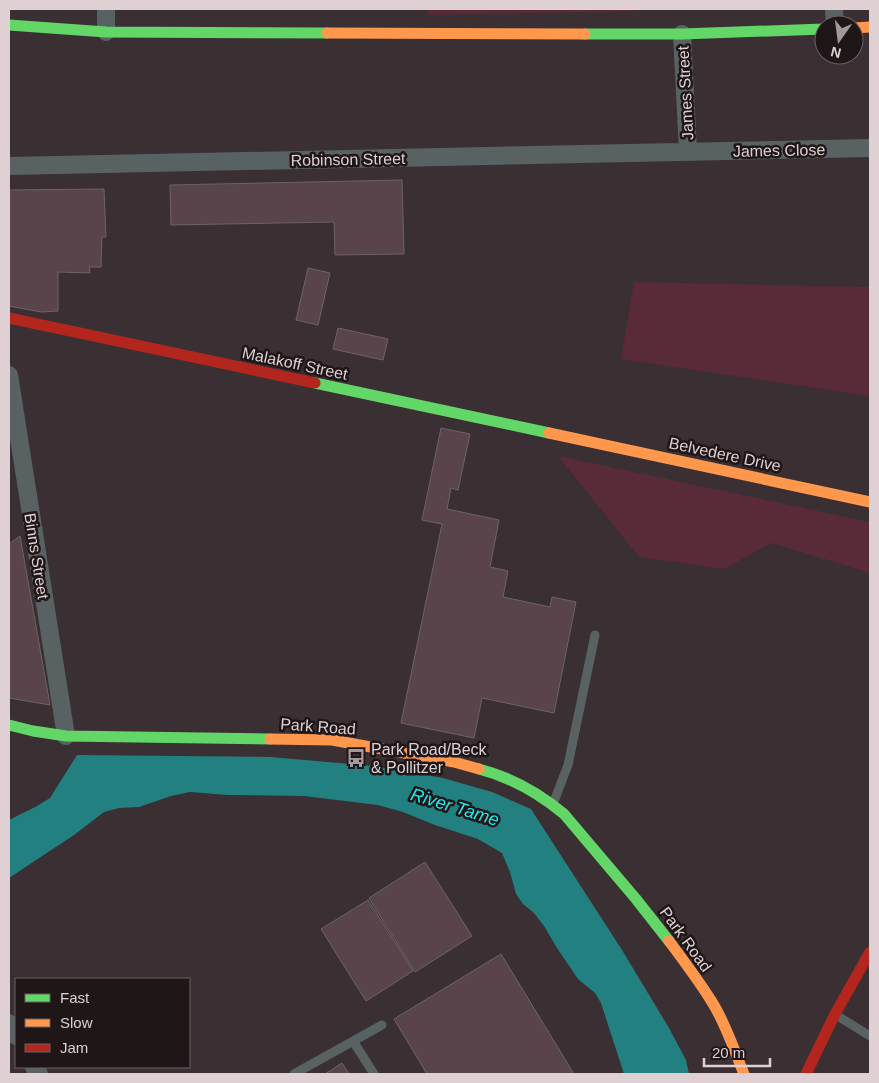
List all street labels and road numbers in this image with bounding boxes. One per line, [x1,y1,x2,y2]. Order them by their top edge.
street label: James Street [675,45,696,140]
street label: James Close [733,141,825,160]
street label: Robinson Street [291,150,406,169]
street label: Malakoff Street [241,344,350,383]
street label: Belvedere Drive [667,434,782,475]
street label: Binns Street [21,512,52,601]
street label: Park Road [280,715,356,738]
street label: Park Road [657,904,715,975]

